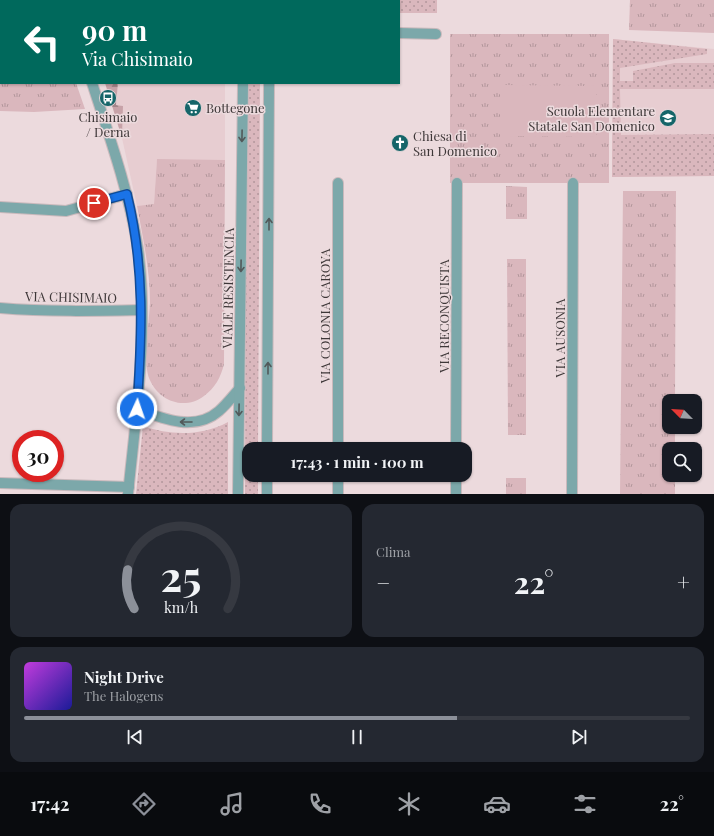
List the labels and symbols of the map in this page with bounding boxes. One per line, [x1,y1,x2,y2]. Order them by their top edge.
bus stop icon: Chisimaio / Derna [98,88,118,108]
supermarket icon: Bottegone [183,98,203,118]
place label: Bottegone [206,99,265,116]
place label: Scuola Elementare Statale San Domenico [528,102,655,134]
place label: Chisimaio / Derna [79,108,137,140]
school or university icon: Scuola Elementare Statale San Domenico [658,108,678,128]
place label: Chiesa di San Domenico [413,127,497,159]
one-way arrow [239,129,246,142]
church icon: Chiesa di San Domenico [390,133,410,153]
pin [77,186,111,220]
one-way arrow [265,218,273,231]
street label: VIALE RESISTENCIA [218,227,237,349]
street label: VIA COLONIA CAROYA [316,248,333,384]
street label: VIA RECONQUISTA [435,258,452,374]
one-way arrow [237,259,245,272]
street label: VIA CHISIMAIO [24,287,117,306]
street label: VIA AUSONIA [551,298,568,378]
one-way arrow [264,362,272,375]
position arrow [116,388,158,430]
north arrow [662,394,702,434]
one-way arrow [235,403,243,416]
one-way arrow [180,418,193,426]
speed limit sign: 30 [12,430,64,482]

